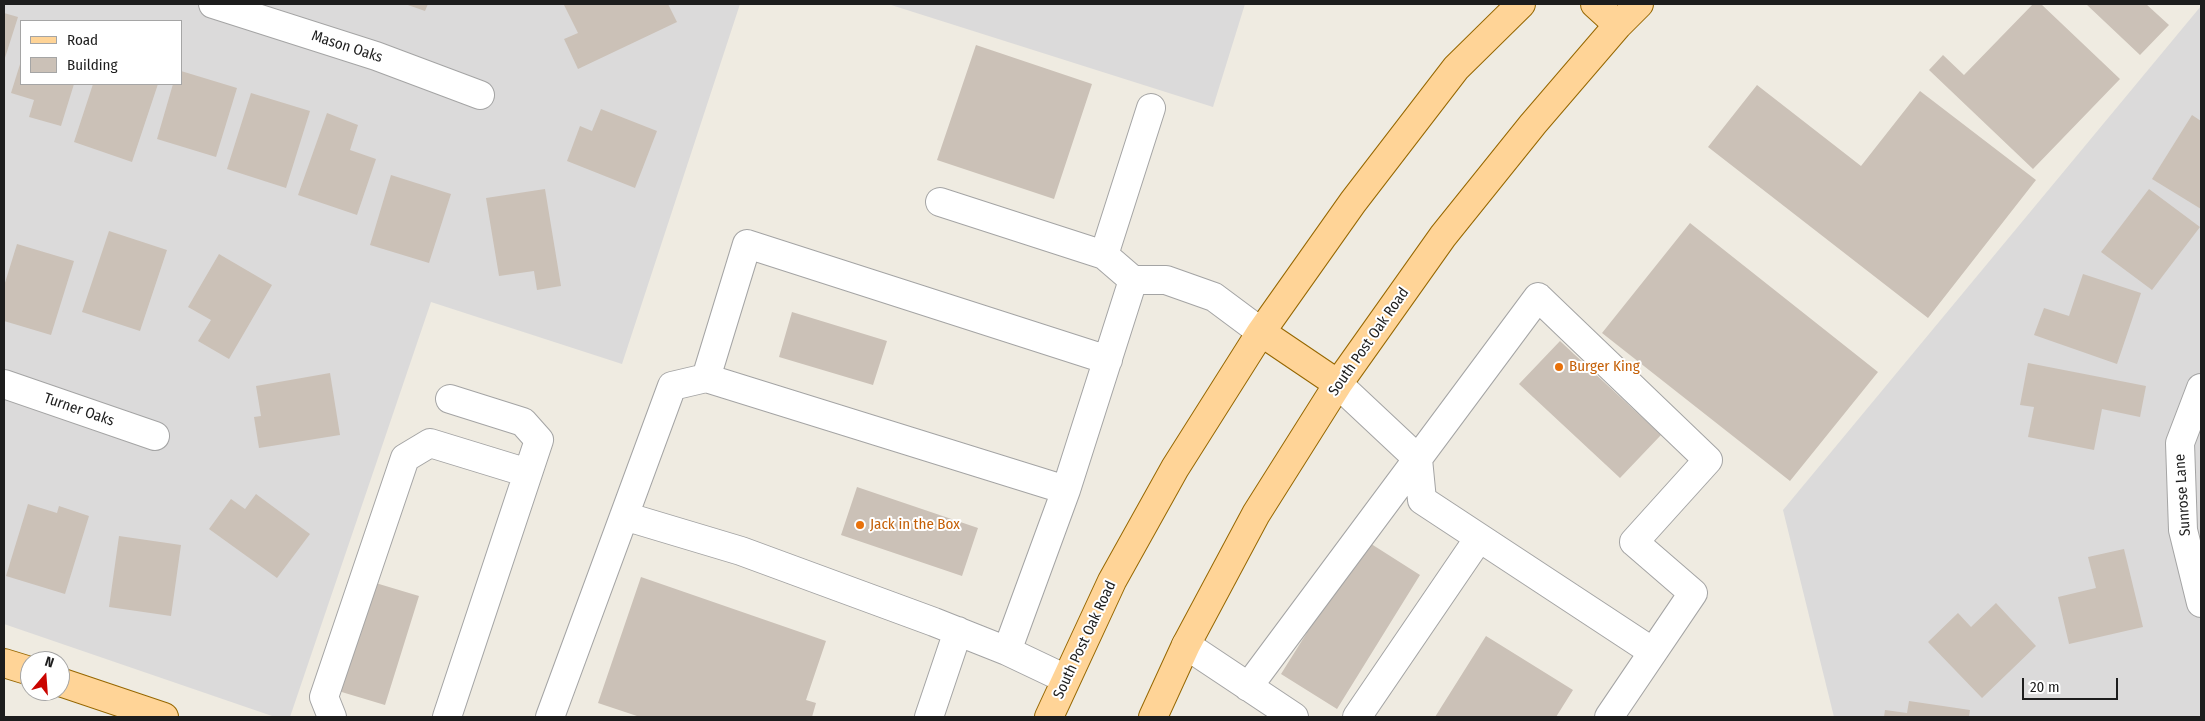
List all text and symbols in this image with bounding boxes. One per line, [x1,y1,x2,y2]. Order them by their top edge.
legend [20,20,182,85]
street label: Mason Oaks [309,27,385,67]
text: Road [67,31,98,49]
text: Building [67,56,118,74]
street label: South Post Oak Road [1325,284,1413,400]
place label: Burger King [1569,358,1640,376]
marker: Burger King [1553,361,1565,373]
street label: Turner Oaks [41,390,117,430]
street label: Sunrose Lane [2171,453,2195,537]
place label: Jack in the Box [870,516,960,534]
marker: Jack in the Box [854,519,866,531]
street label: South Post Oak Road [1050,578,1120,702]
north arrow [20,651,70,701]
text: N [43,653,56,672]
scale bar [2025,668,2121,700]
text: 20 m [2030,678,2060,696]

